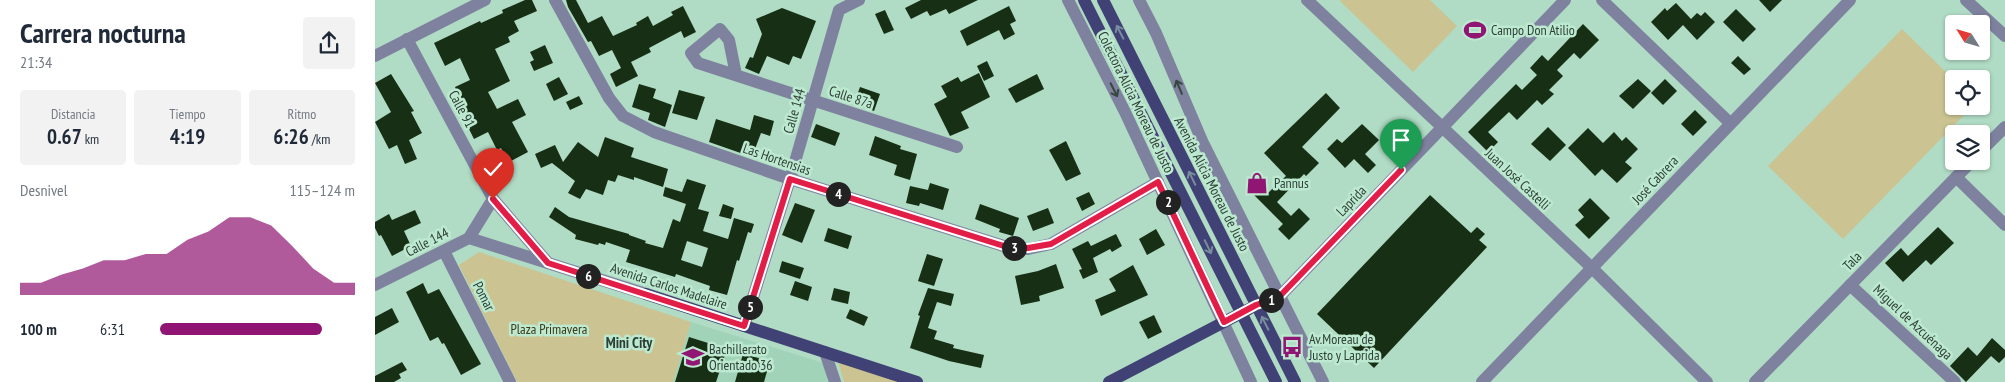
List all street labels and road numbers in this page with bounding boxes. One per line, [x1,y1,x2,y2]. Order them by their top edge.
street label: Colectora Alicia Moreau de Justo [1094,28,1178,176]
street label: Calle 87a [827,81,875,113]
street label: Calle 144 [779,86,809,136]
street label: Calle 91 [445,87,479,131]
street label: Avenida Alicia Moreau de Justo [1170,114,1254,254]
street label: Las Hortensias [741,139,813,179]
street label: Juan José Castelli [1481,144,1554,214]
street label: José Cabrera [1627,152,1682,209]
street label: Laprida [1332,182,1370,220]
street label: Calle 144 [402,223,452,260]
street label: Tala [1839,248,1865,274]
street label: Avenida Carlos Madelaire [608,259,730,313]
street label: Pomar [469,278,499,314]
street label: Miguel de Azcuénaga [1870,281,1956,363]

